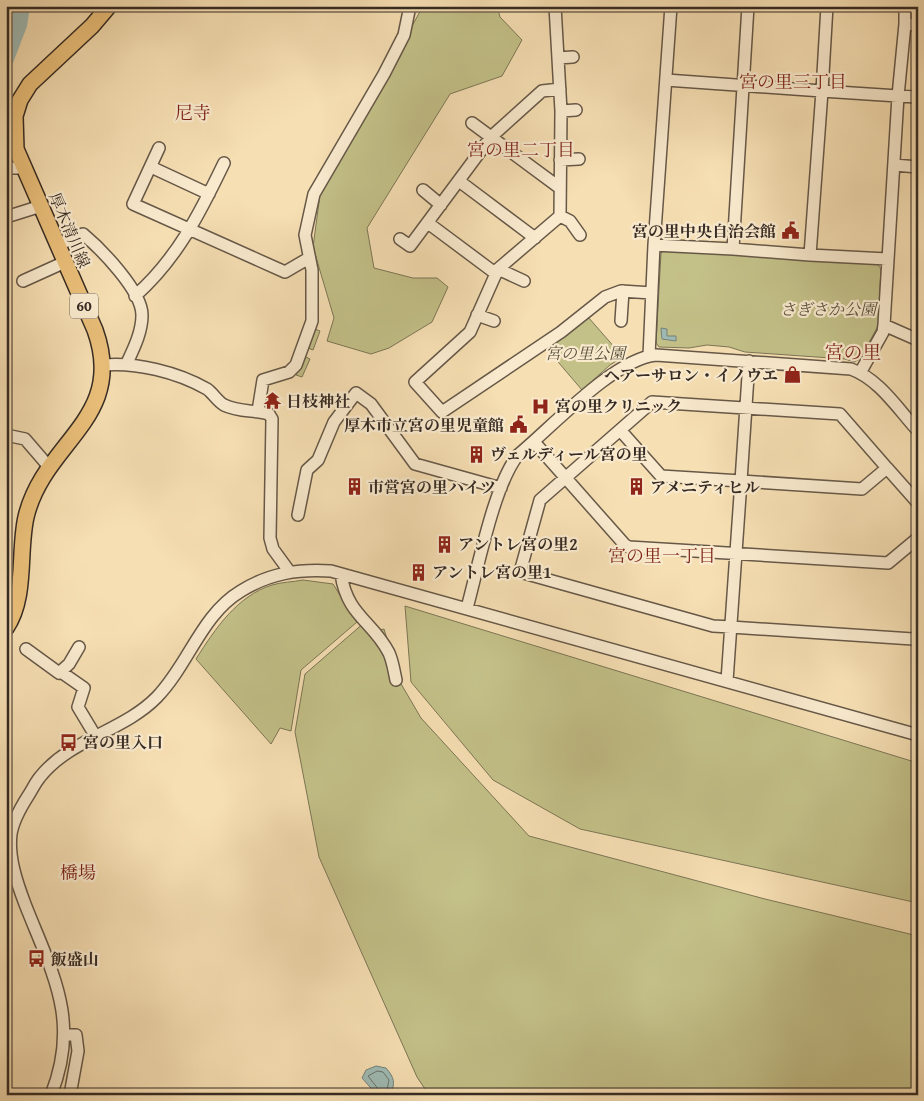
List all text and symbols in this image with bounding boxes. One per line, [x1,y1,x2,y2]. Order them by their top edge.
district label: 宮の里三丁目 [739,68,847,95]
district label: 尼寺 [175,99,211,126]
district label: 宮の里二丁目 [467,136,575,163]
street label: 厚木清川線 [43,188,97,272]
place label: 宮の里中央自治会館 [632,219,776,243]
public building icon: 宮の里中央自治会館 [780,221,800,241]
road number: 60 [70,294,98,318]
park label: さぎさか公園 [780,297,879,321]
district label: 宮の里 [824,338,882,366]
park label: 宮の里公園 [545,341,628,365]
place label: ヘアーサロン・イノウエ [604,363,778,387]
shop icon: ヘアーサロン・イノウエ [782,365,802,385]
place label: 日枝神社 [286,389,350,413]
temple icon: 日枝神社 [262,391,282,411]
place label: 宮の里クリニック [555,394,682,418]
hospital icon: 宮の里クリニック [531,396,551,416]
place label: 厚木市立宮の里児童館 [344,413,504,437]
public building icon: 厚木市立宮の里児童館 [508,415,528,435]
place label: ヴェルディール宮の里 [490,442,648,466]
building icon: ヴェルディール宮の里 [466,444,486,464]
place label: 市営宮の里ハイツ [368,475,496,499]
place label: アメニティヒル [650,475,760,499]
building icon: 市営宮の里ハイツ [344,477,364,497]
building icon: アメニティヒル [626,477,646,497]
place label: アントレ宮の里2 [458,532,578,556]
building icon: アントレ宮の里2 [434,534,454,554]
district label: 宮の里一丁目 [608,542,716,569]
place label: アントレ宮の里1 [432,560,552,584]
building icon: アントレ宮の里1 [408,562,428,582]
place label: 宮の里入口 [83,730,163,754]
bus stop icon: 宮の里入口 [59,732,79,752]
district label: 橋場 [60,859,96,886]
place label: 飯盛山 [51,947,99,971]
bus stop icon: 飯盛山 [27,949,47,969]

